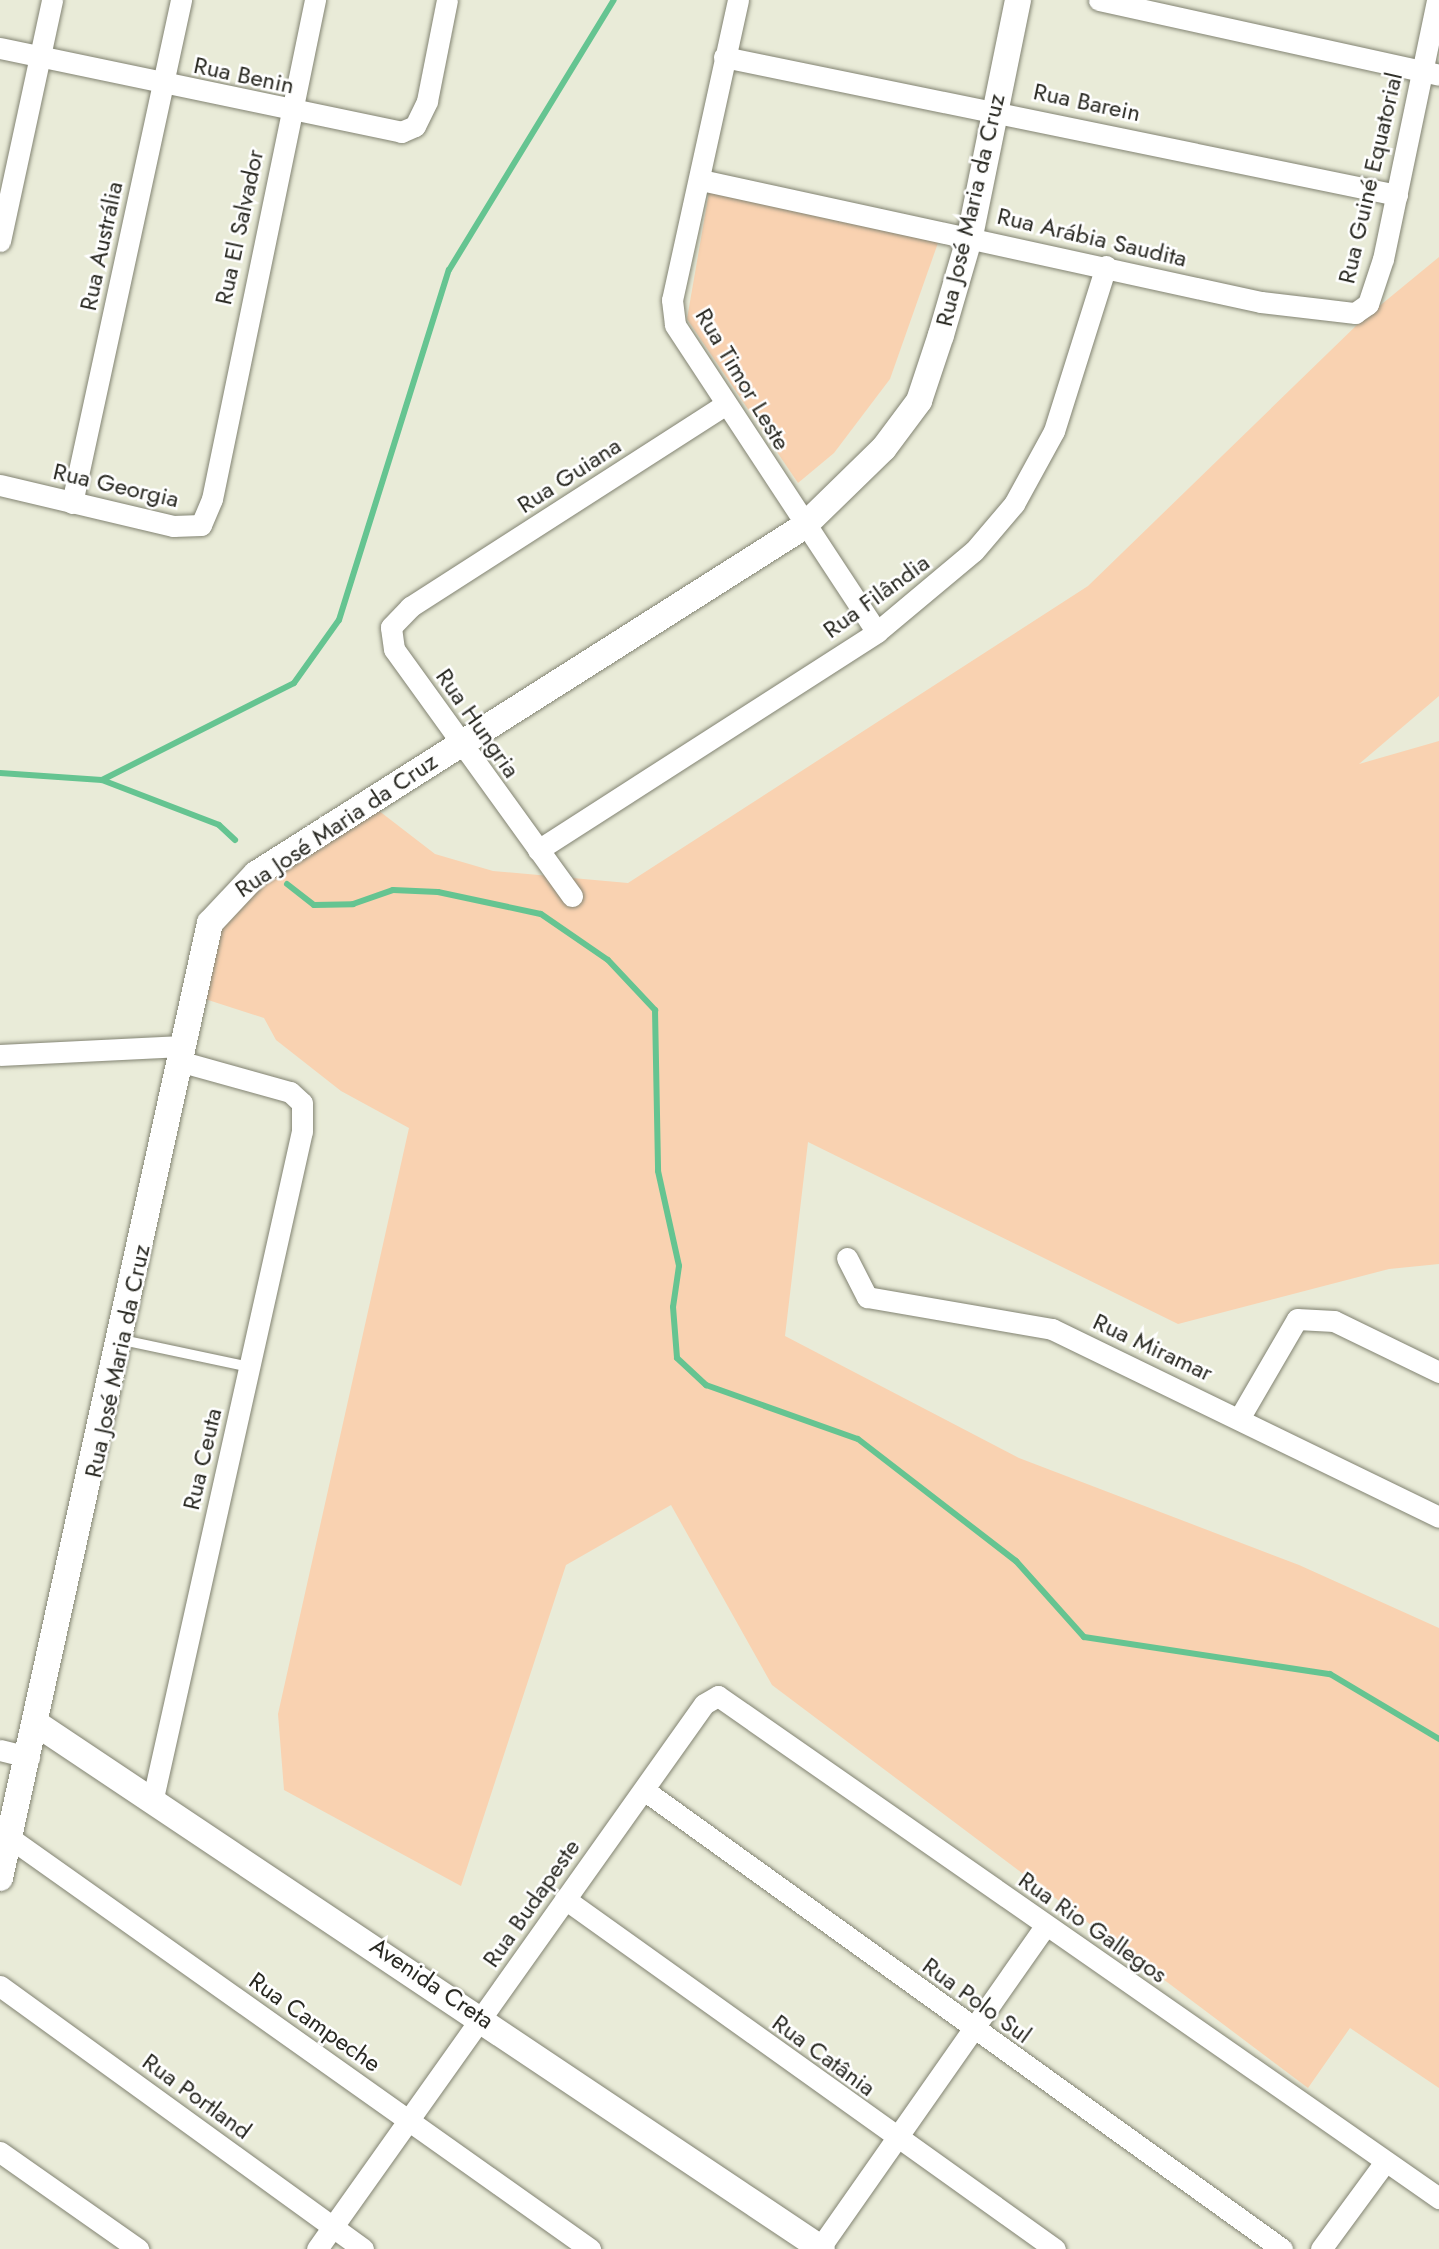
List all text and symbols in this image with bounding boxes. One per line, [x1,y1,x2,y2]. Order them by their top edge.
street label: Rua Benin [191,50,297,100]
street label: Rua Guiné Equatorial [1332,70,1408,286]
street label: Rua Barein [1031,77,1143,127]
street label: Rua José Maria da Cruz [929,91,1011,329]
street label: Rua El Salvador [208,147,270,307]
street label: Rua Austrália [73,179,129,313]
street label: Rua Arábia Saudita [994,201,1190,273]
street label: Rua Timor Leste [689,303,797,455]
street label: Rua Guiana [512,431,626,519]
street label: Rua Georgia [50,457,182,513]
street label: Rua Filândia [817,548,935,644]
street label: Rua Hungria [430,663,526,783]
street label: Rua José Maria da Cruz [229,747,443,903]
street label: Rua José Maria da Cruz [78,1242,156,1480]
street label: Rua Miramar [1089,1307,1217,1387]
street label: Rua Ceuta [176,1405,228,1513]
street label: Rua Budapeste [476,1833,586,1973]
street label: Rua Rio Gallegos [1013,1865,1173,1989]
street label: Avenida Creta [365,1931,499,2035]
street label: Rua Polo Sul [917,1951,1037,2049]
street label: Rua Campeche [244,1966,386,2078]
street label: Rua Catânia [767,2008,881,2102]
street label: Rua Portland [137,2047,257,2145]

